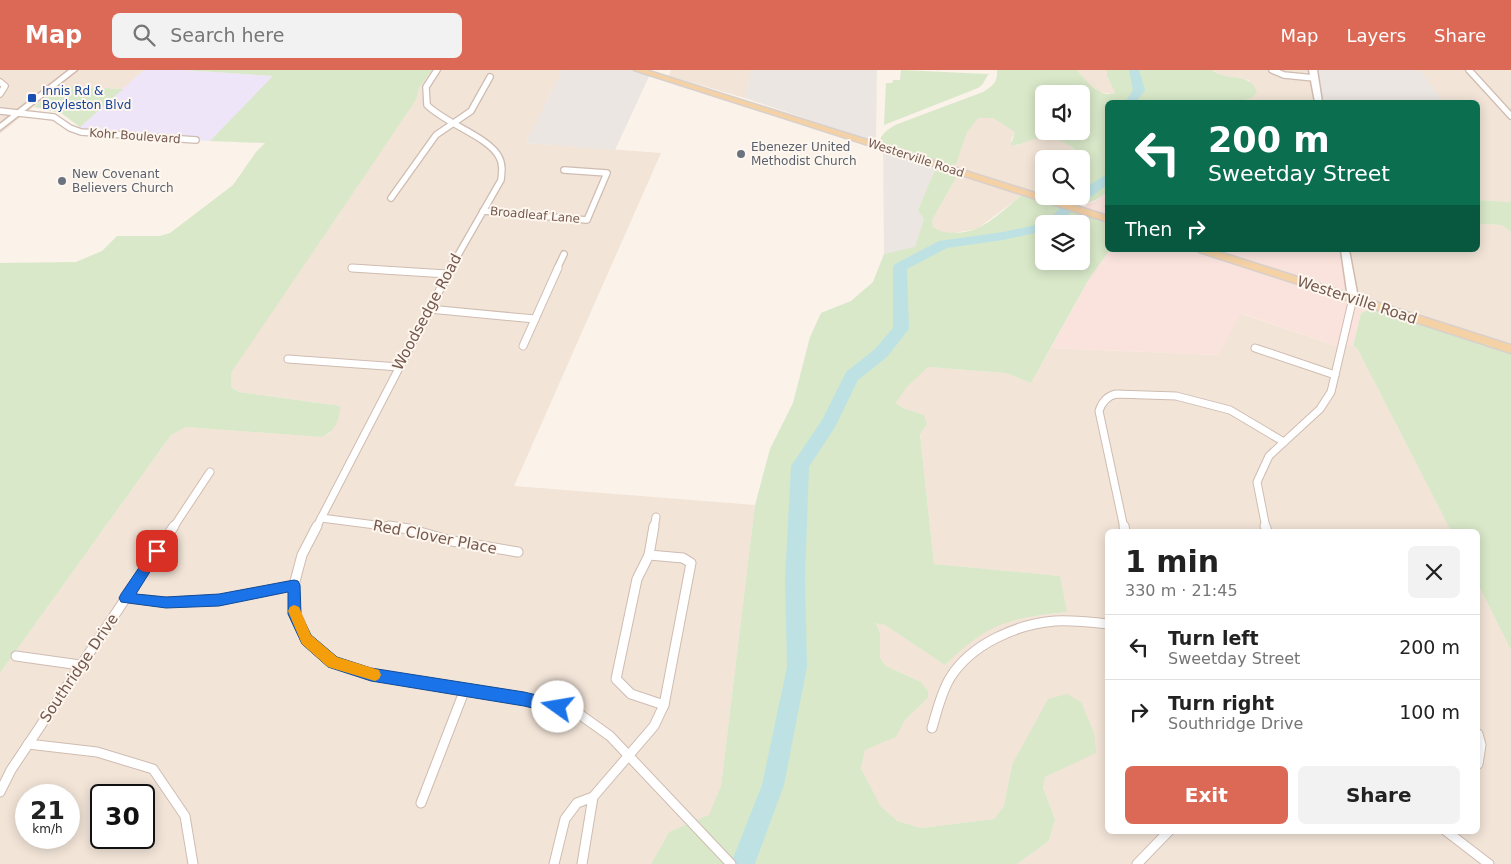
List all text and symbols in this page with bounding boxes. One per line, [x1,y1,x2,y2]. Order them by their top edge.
search box [112,13,462,58]
text: Map [25,21,82,49]
icon: search [130,21,158,49]
text: Search here [170,24,284,46]
text: Map [1280,25,1318,46]
text: Layers [1346,25,1406,46]
text: Share [1434,25,1486,46]
place label: Innis Rd & Boyleston Blvd [42,84,131,112]
map controls [1035,85,1090,270]
button: sound [1035,85,1090,140]
marker: Innis Rd & Boyleston Blvd [26,92,38,104]
icon: left [1125,120,1190,185]
text: 200 m [1208,120,1330,160]
street label: Kohr Boulevard [89,126,181,146]
street label: Westerville Road [866,136,966,180]
place label: Ebenezer United Methodist Church [751,140,857,168]
marker: Ebenezer United Methodist Church [735,148,747,160]
button: search [1035,150,1090,205]
text: Sweetday Street [1208,161,1390,186]
place label: New Covenant Believers Church [72,167,174,195]
marker: New Covenant Believers Church [56,175,68,187]
street label: Broadleaf Lane [489,204,581,226]
button: layers [1035,215,1090,270]
icon: right [1182,215,1210,243]
text: Then [1125,218,1172,240]
street label: Woodsedge Road [389,251,465,373]
street label: Westerville Road [1295,272,1419,328]
street label: Red Clover Place [371,516,499,558]
pin [136,530,178,572]
icon: arrive [143,537,171,565]
text: 1 min [1125,544,1219,579]
button: close [1408,546,1460,598]
text: 330 m · 21:45 [1125,581,1238,600]
street label: Southridge Drive [36,610,122,726]
text: Turn left [1168,627,1259,649]
icon: left [1125,633,1153,661]
text: 200 m [1399,636,1460,658]
text: Sweetday Street [1168,649,1300,668]
position arrow [531,680,583,732]
text: Turn right [1168,692,1274,714]
icon: right [1125,698,1153,726]
text: 100 m [1399,701,1460,723]
text: Southridge Drive [1168,714,1303,733]
button: Exit [1125,766,1288,824]
button: Share [1298,766,1460,824]
speed limit sign: 30 [90,784,155,849]
text: 21 [30,796,65,825]
text: km/h [32,822,63,836]

